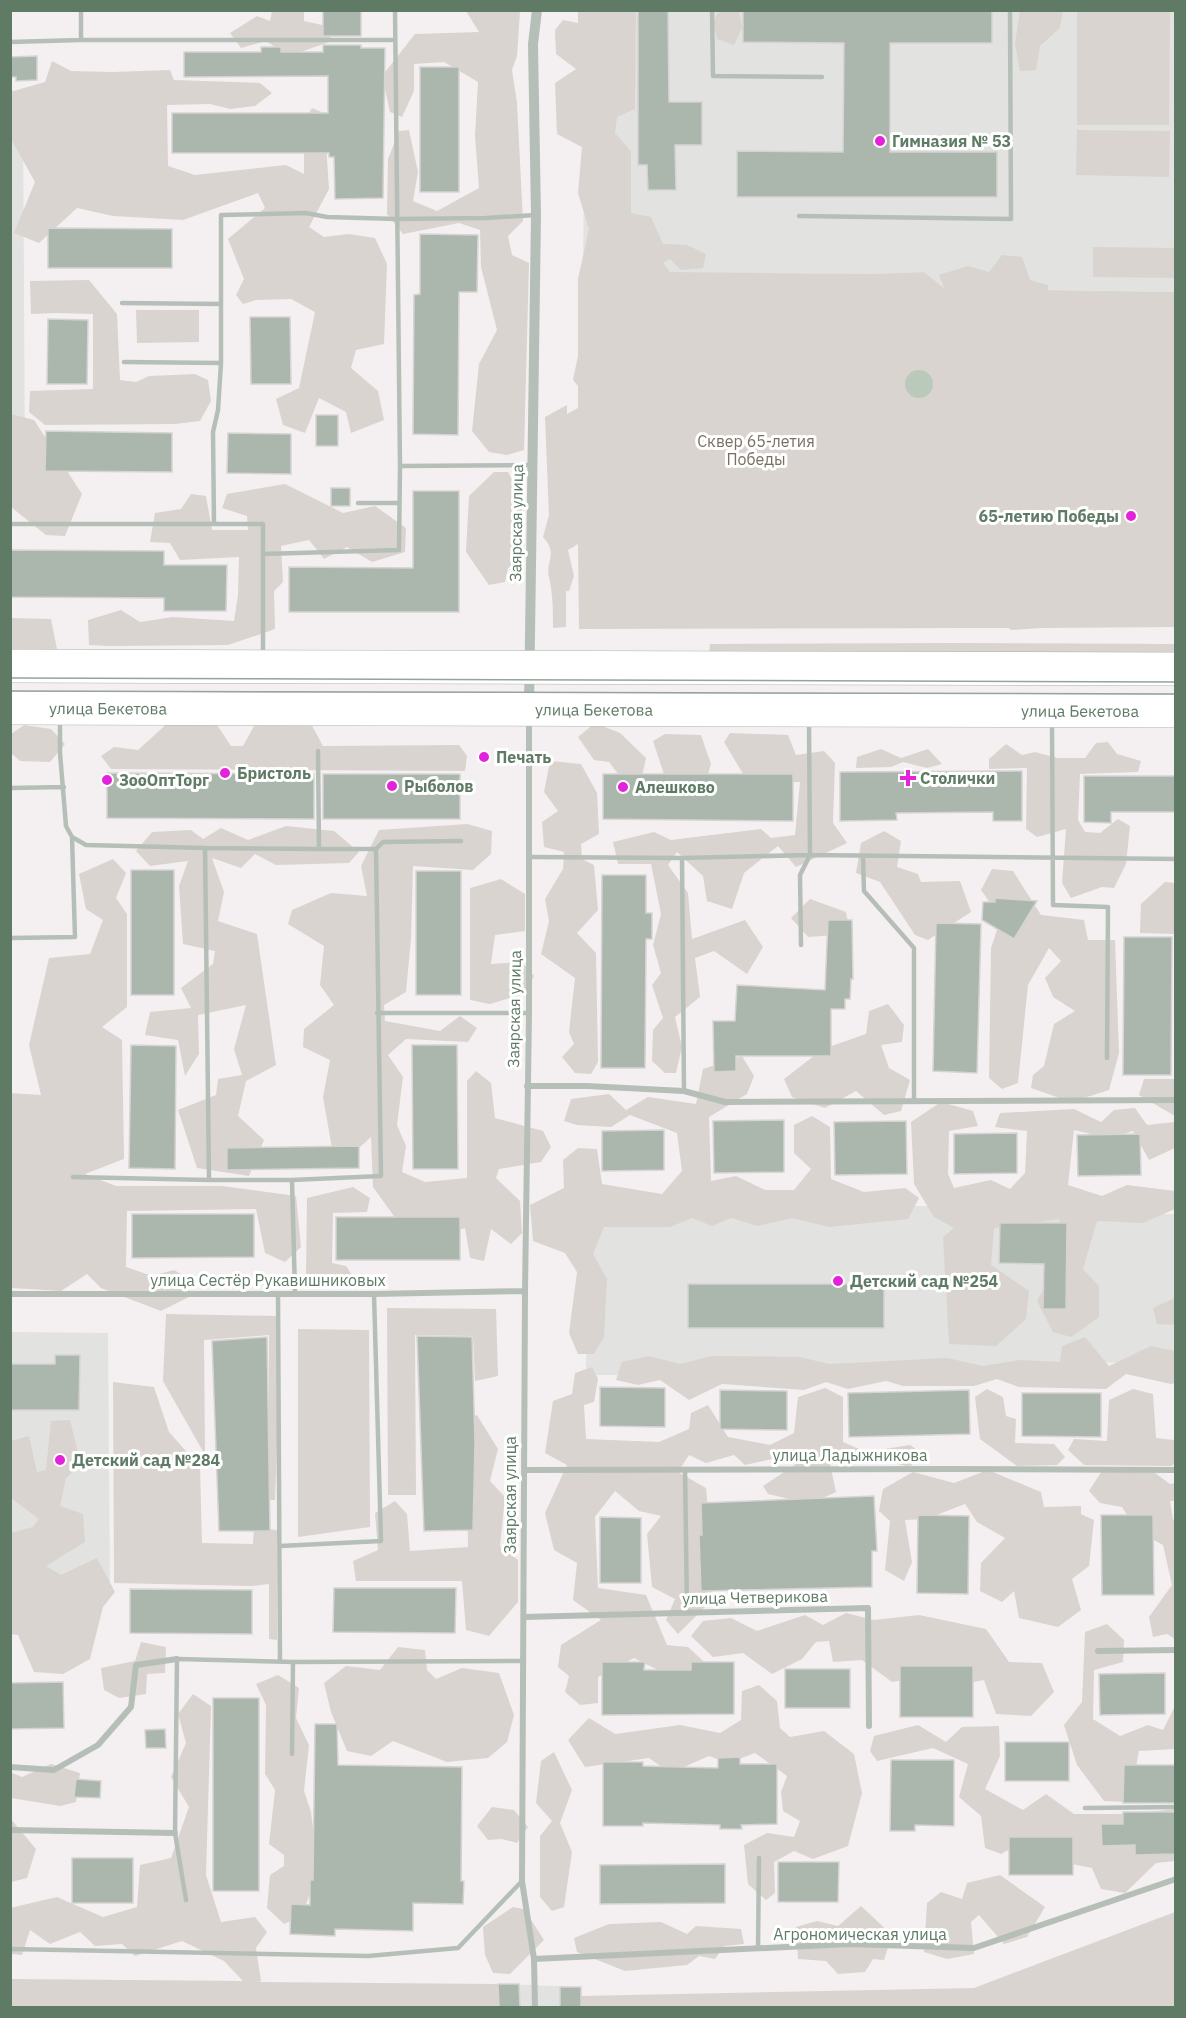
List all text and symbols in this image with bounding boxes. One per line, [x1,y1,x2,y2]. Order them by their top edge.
place label: Гимназия № 53 [892,131,1011,151]
marker: Гимназия № 53 [873,134,887,148]
park label: Сквер 65-летия Победы [697,431,815,469]
street label: Заярская улица [505,464,527,582]
place label: 65-летию Победы [979,506,1119,526]
marker: 65-летию Победы [1124,509,1138,523]
street label: улица Бекетова [49,698,167,718]
street label: улица Бекетова [535,699,653,720]
street label: улица Бекетова [1021,701,1139,721]
place label: Печать [496,747,551,767]
marker: Печать [477,750,491,764]
place label: Бристоль [237,763,311,783]
marker: Бристоль [218,766,232,780]
place label: Столички [920,768,995,788]
place label: ЗооОптТорг [119,770,209,790]
marker: Столички [901,771,915,785]
marker: ЗооОптТорг [100,773,114,787]
place label: Рыболов [404,776,473,796]
place label: Алешково [635,777,715,797]
marker: Рыболов [385,779,399,793]
marker: Алешково [616,780,630,794]
street label: Заярская улица [503,950,525,1068]
street label: улица Сестёр Рукавишниковых [150,1270,386,1290]
place label: Детский сад №254 [850,1271,999,1291]
marker: Детский сад №254 [831,1274,845,1288]
street label: Заярская улица [500,1436,520,1554]
street label: улица Ладыжникова [772,1445,928,1465]
place label: Детский сад №284 [72,1450,221,1470]
marker: Детский сад №284 [53,1453,67,1467]
street label: улица Четверикова [682,1586,829,1608]
street label: Агрономическая улица [773,1924,947,1944]

